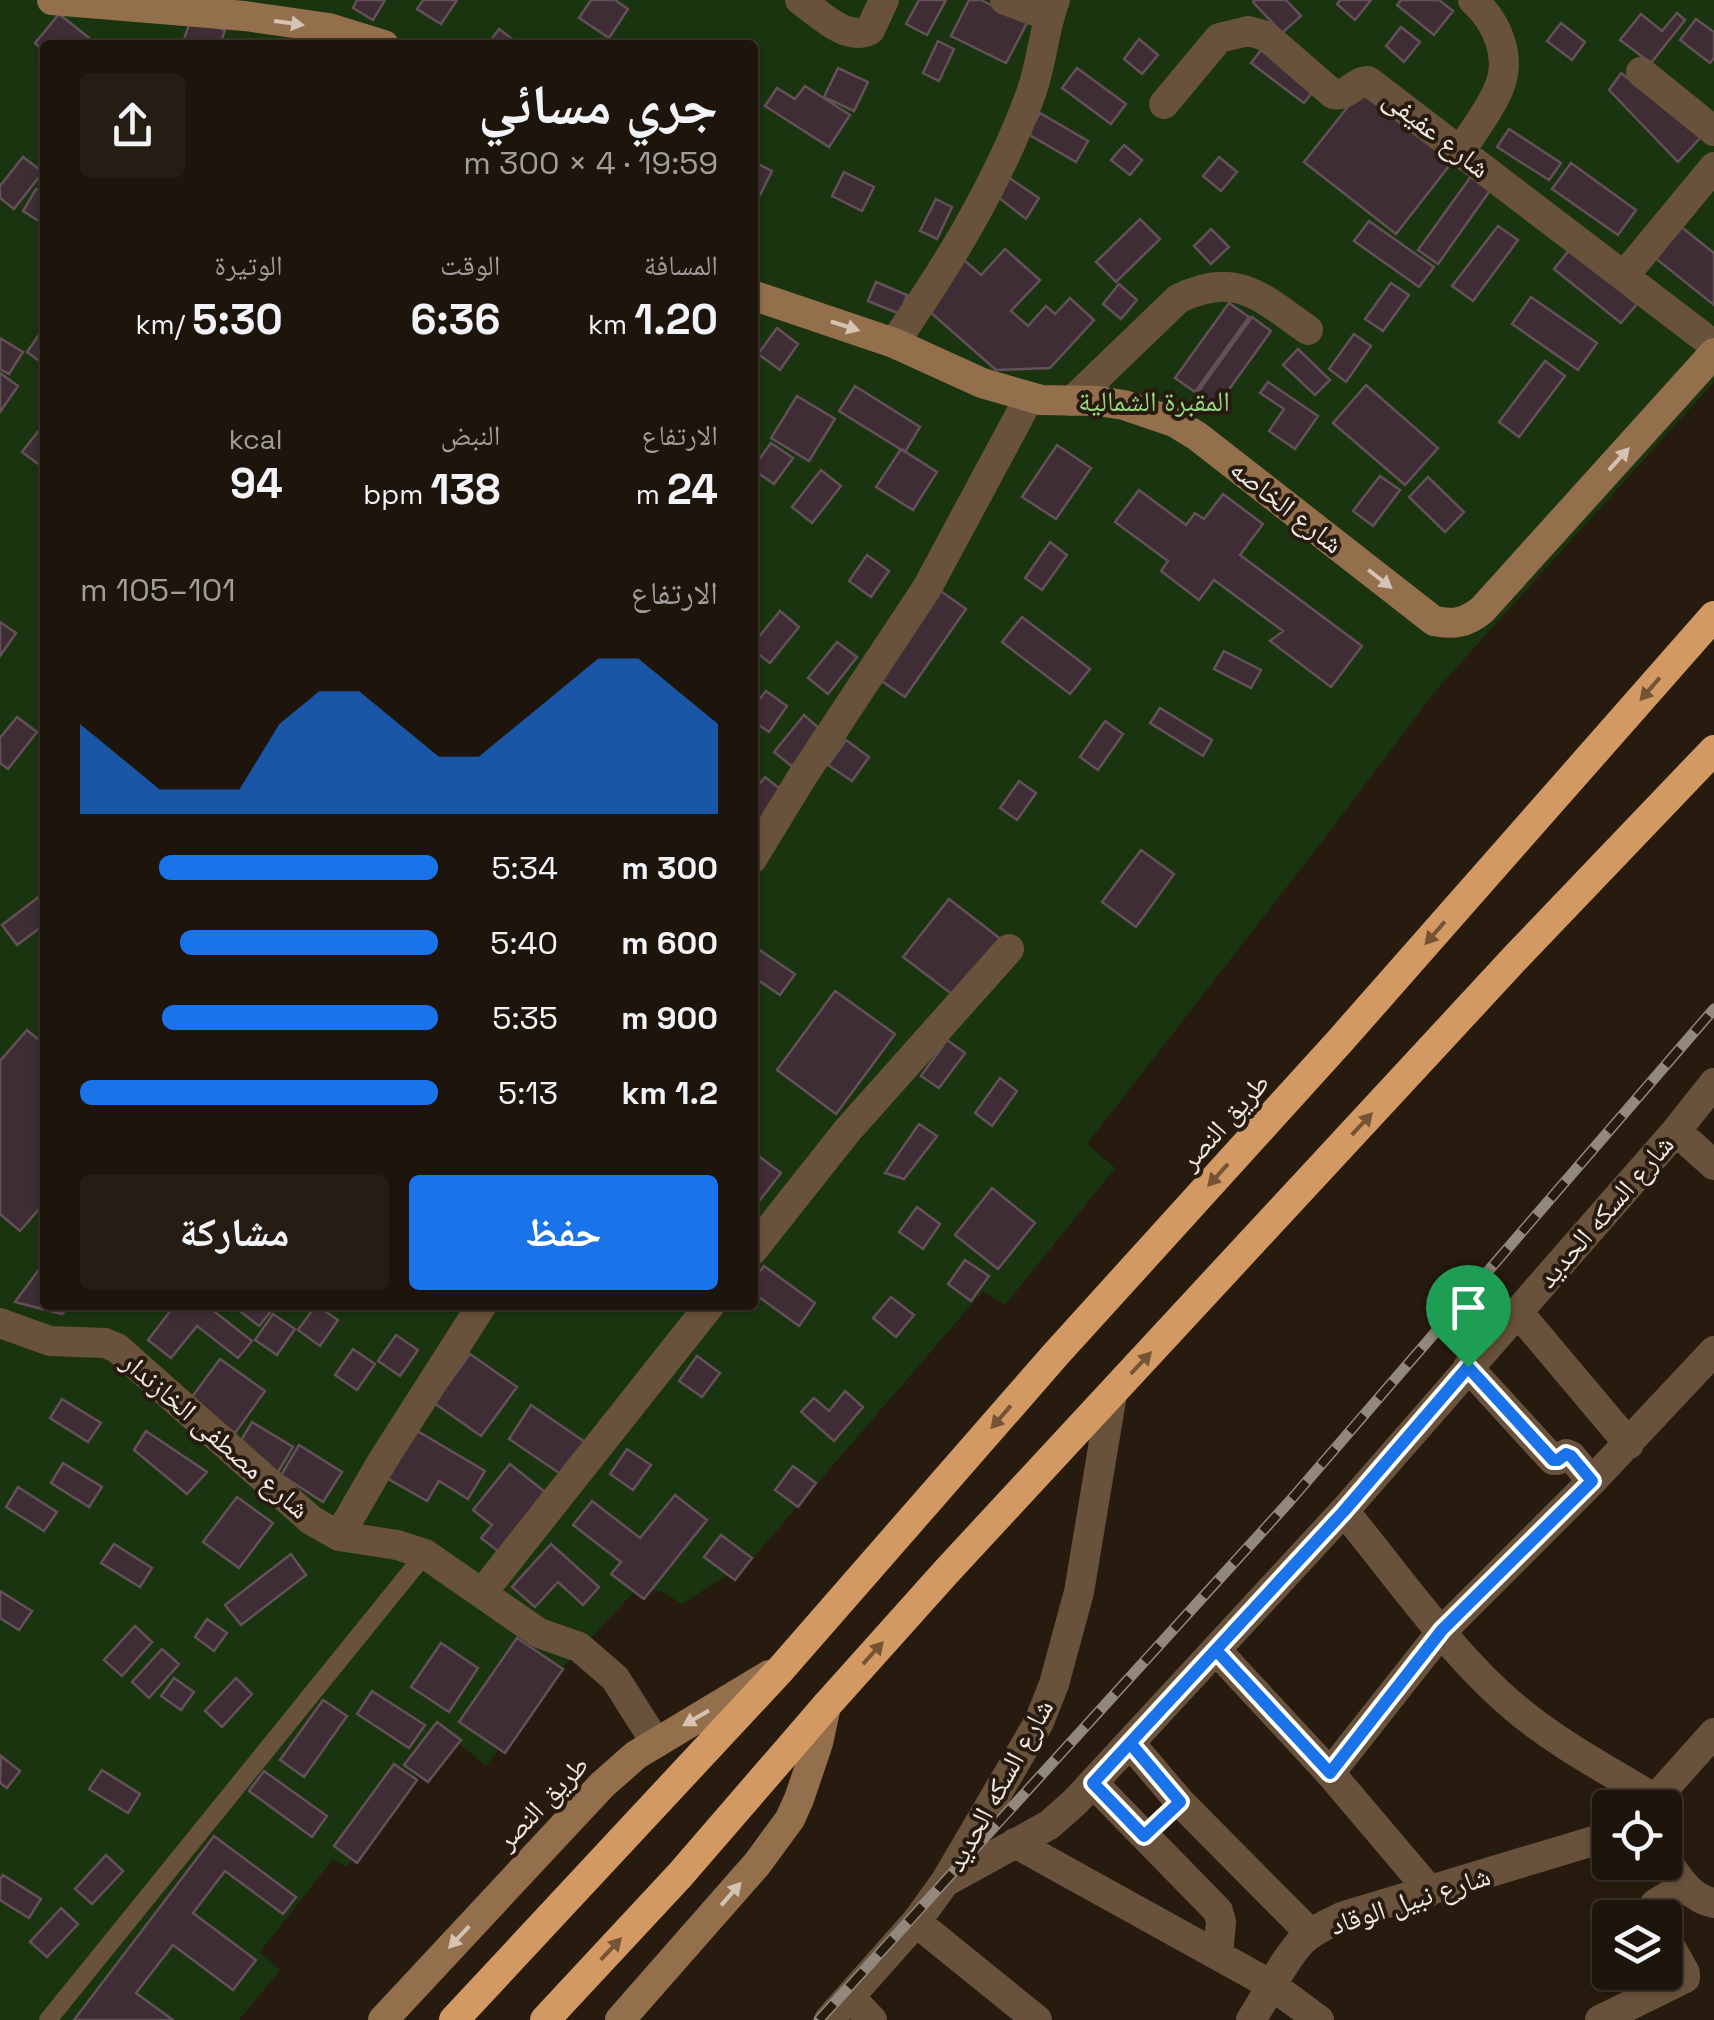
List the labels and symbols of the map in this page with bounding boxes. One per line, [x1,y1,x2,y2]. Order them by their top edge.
one-way arrow [273,15,305,31]
street label: شارع عفيفى [1376,80,1498,186]
one-way arrow [830,319,861,334]
park label: المقبرة الشمالية [1078,383,1230,419]
one-way arrow [1607,447,1630,471]
street label: شارع الخاصه [1223,451,1351,561]
one-way arrow [1367,568,1393,588]
one-way arrow [1639,676,1661,701]
one-way arrow [1425,920,1447,945]
street label: طريق النصر [1170,1065,1277,1178]
one-way arrow [1350,1113,1373,1137]
street label: شارع السكه الحديد [1529,1127,1681,1295]
one-way arrow [1208,1162,1230,1187]
pin [1426,1265,1511,1368]
street label: شارع مصطفى الخازندار [114,1343,317,1526]
one-way arrow [1129,1351,1152,1375]
one-way arrow [991,1404,1013,1429]
one-way arrow [862,1641,884,1666]
street label: شارع السكه الحديد [937,1692,1061,1878]
one-way arrow [682,1709,711,1726]
street label: طريق النصر [487,1747,596,1858]
street label: شارع نبيل الوقاد [1325,1857,1495,1943]
one-way arrow [719,1882,741,1907]
one-way arrow [448,1925,471,1949]
one-way arrow [600,1937,623,1961]

